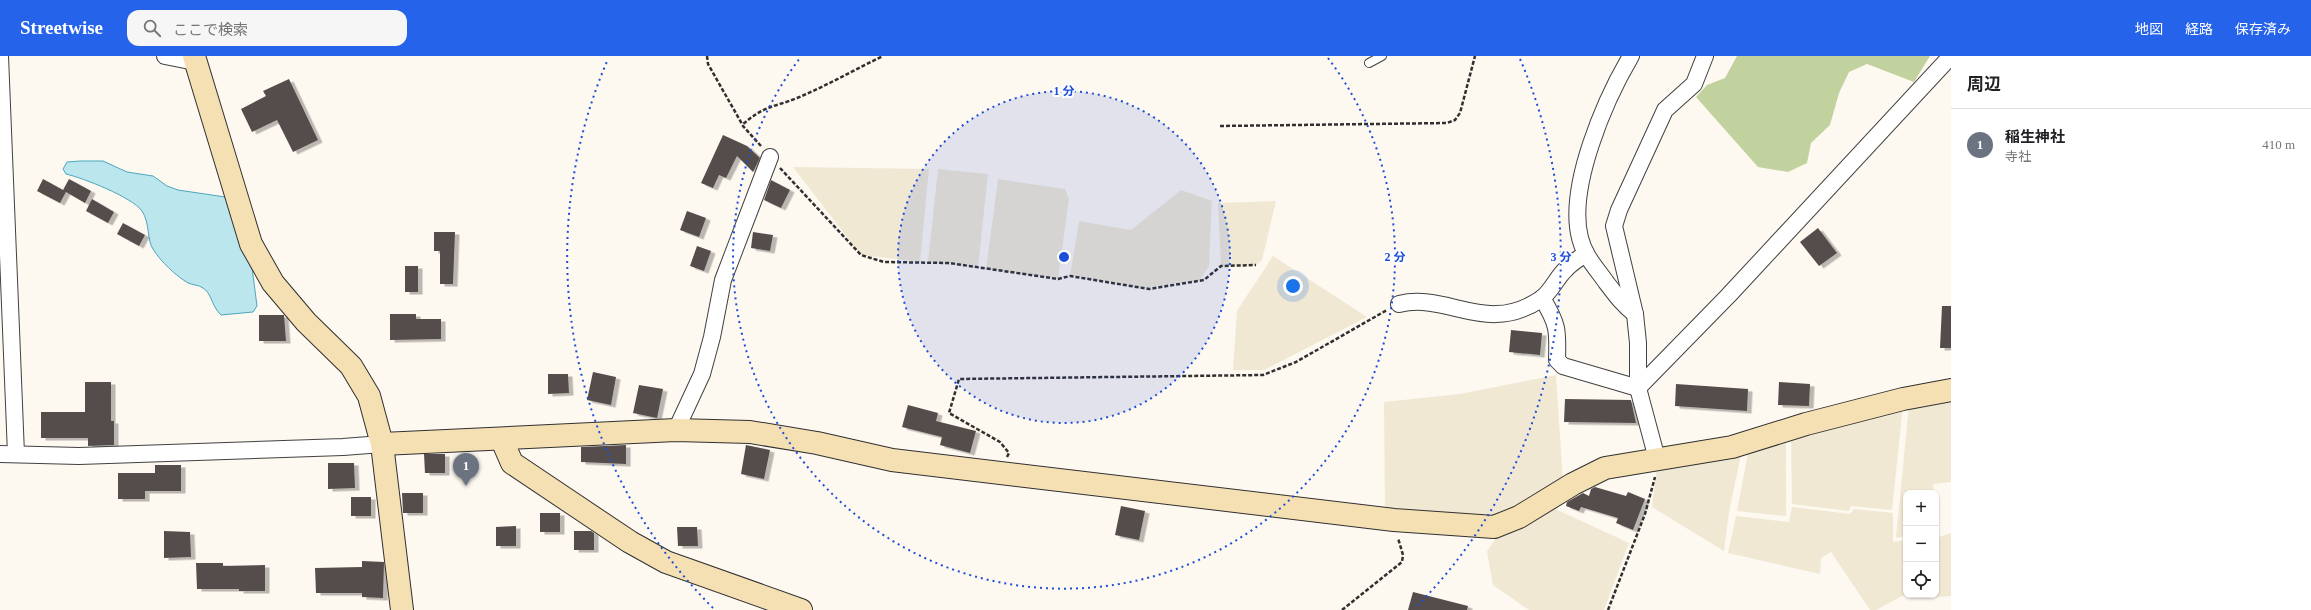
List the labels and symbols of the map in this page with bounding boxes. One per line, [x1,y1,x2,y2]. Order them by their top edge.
text: 1 分 [1053,84,1075,98]
centre of rings [1057,250,1071,264]
text: 2 分 [1384,250,1406,264]
text: 3 分 [1550,250,1572,264]
your location [1283,276,1303,296]
pin: 1 [453,453,479,486]

